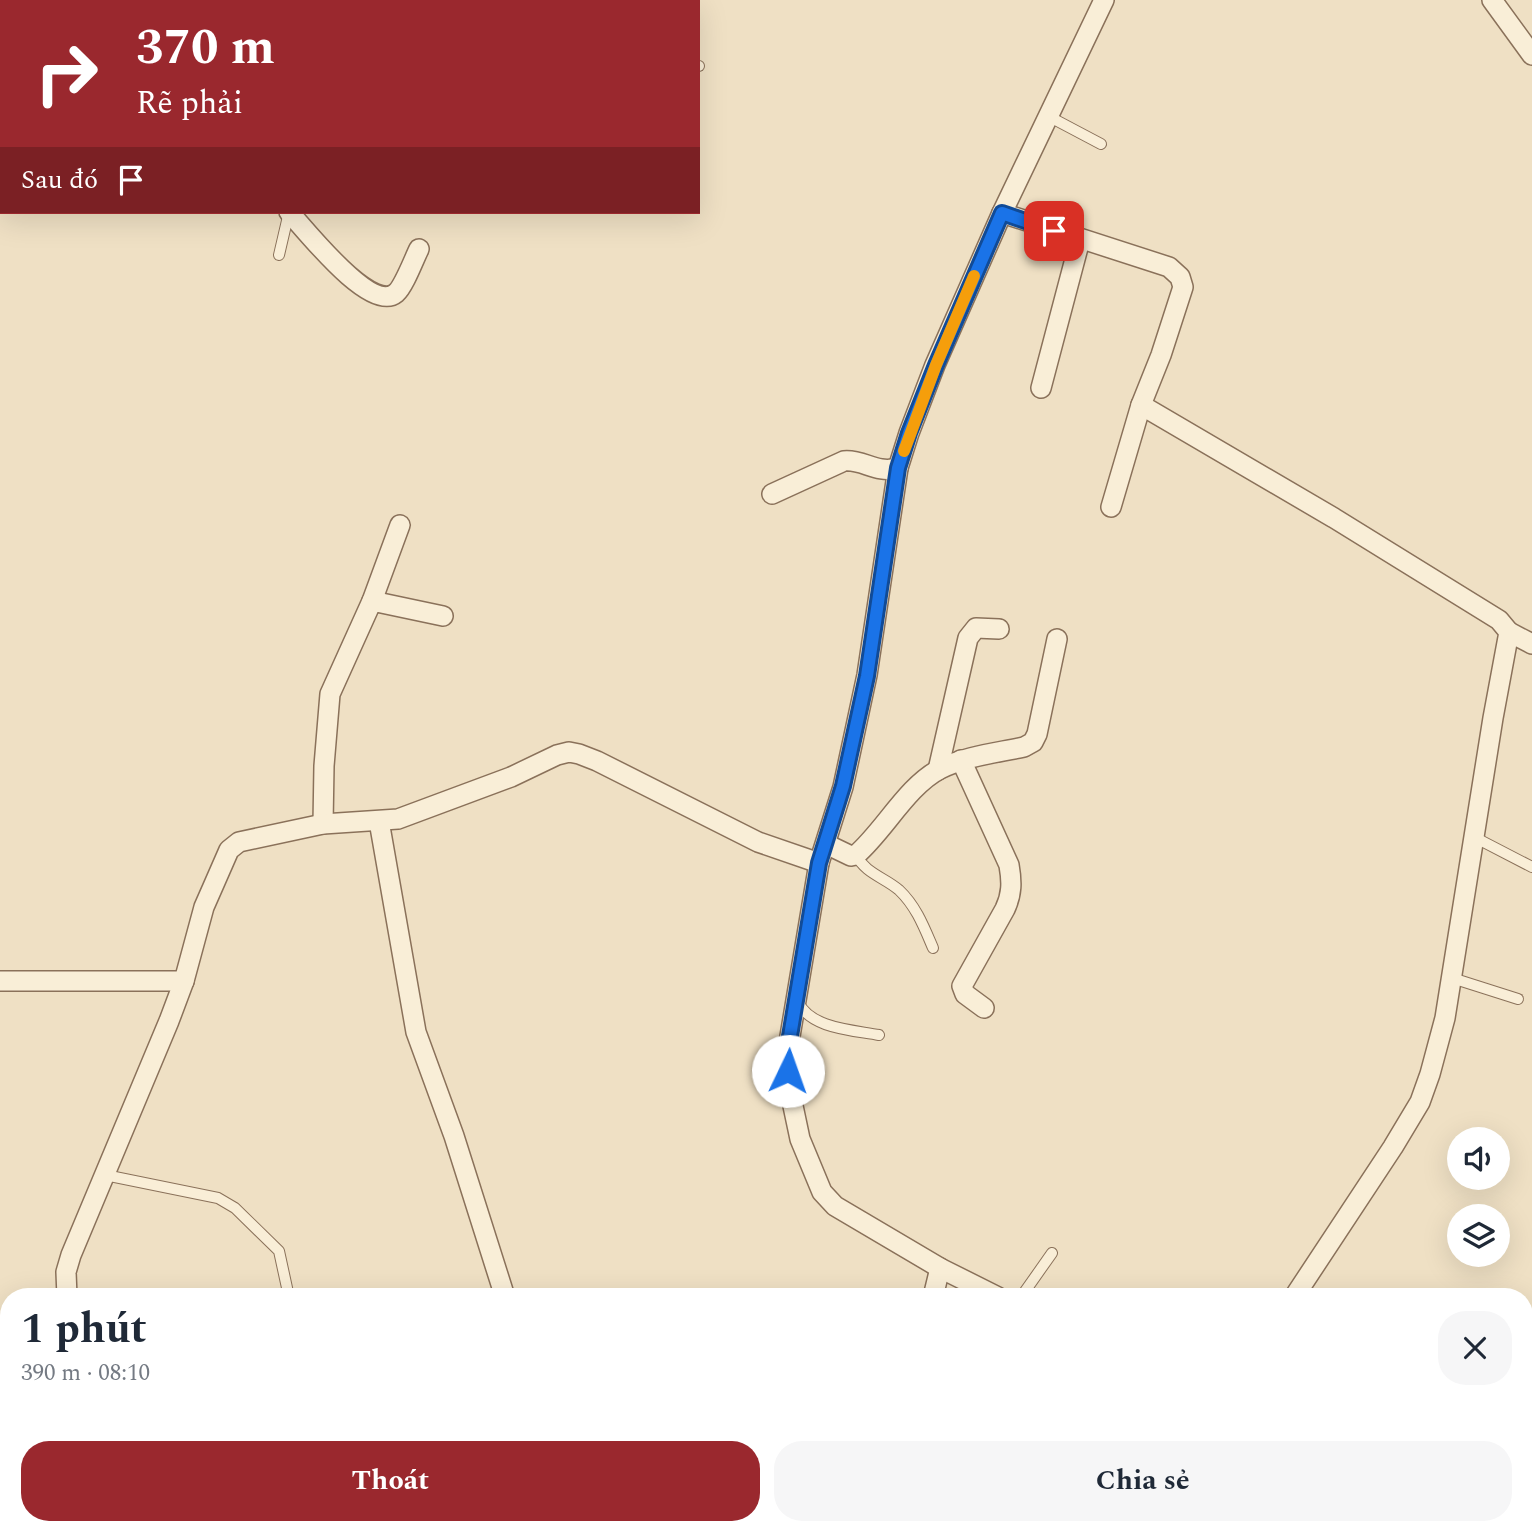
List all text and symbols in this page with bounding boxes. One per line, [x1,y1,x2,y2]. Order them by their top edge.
text: 370 m [136,11,275,86]
icon: right [21,28,112,119]
text: Rẽ phải [136,79,243,128]
text: Sau đó [21,160,98,200]
icon: arrive [112,161,150,199]
pin [1024,201,1084,261]
icon: arrive [1035,212,1073,250]
position arrow [751,1034,825,1108]
map controls [1447,1127,1510,1267]
button: sound [1447,1127,1510,1190]
button: layers [1447,1204,1510,1267]
text: 1 phút [21,1298,147,1361]
button: close [1438,1311,1512,1385]
text: 390 m · 08:10 [21,1356,150,1391]
button: Thoát [21,1441,760,1521]
button: Chia sẻ [774,1441,1512,1521]

